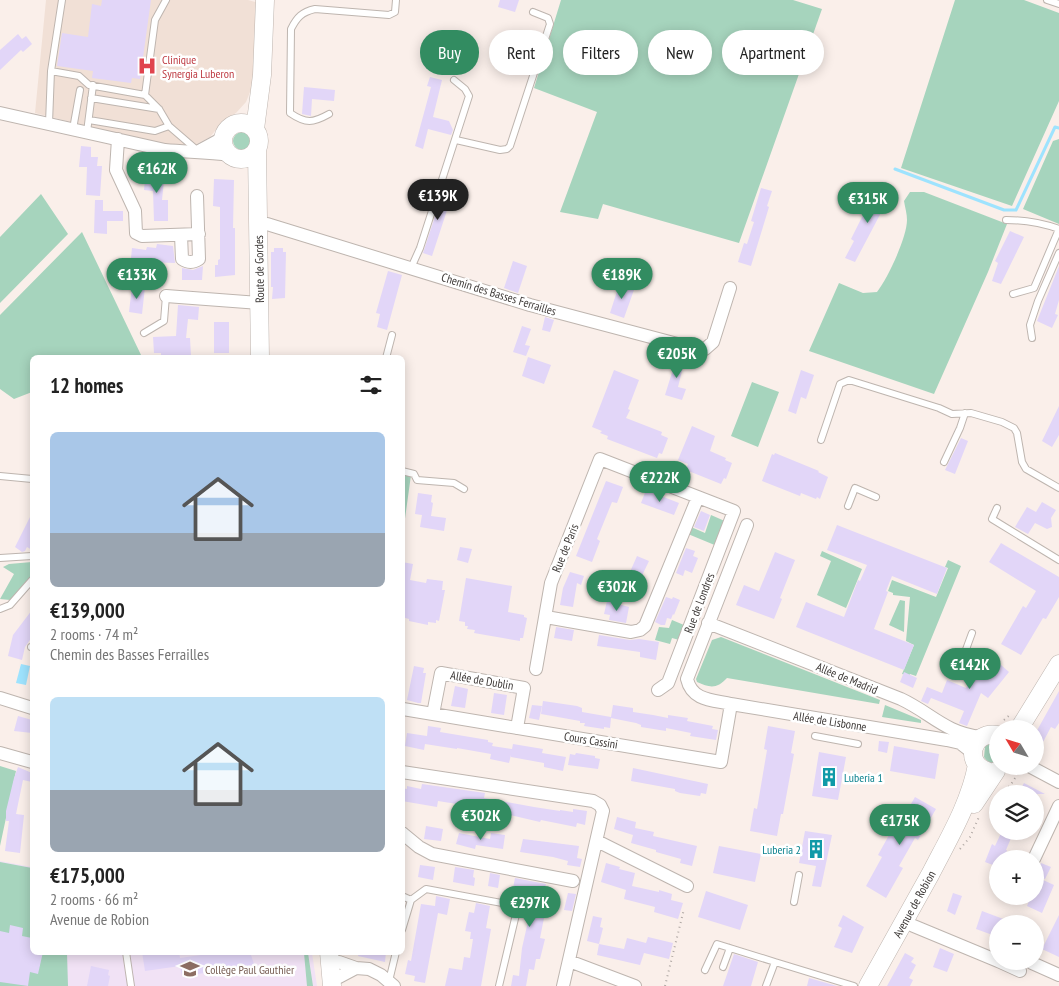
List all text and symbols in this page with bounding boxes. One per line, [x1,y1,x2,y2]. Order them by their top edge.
chip: Buy [420,30,479,75]
chip: Rent [489,30,553,75]
chip: Filters [563,30,638,75]
chip: New [648,30,712,75]
chip: Apartment [722,30,824,75]
place label: Clinique Synergia Luberon [162,52,234,81]
hospital icon: Clinique Synergia Luberon [136,55,158,77]
pin: €162K [122,152,192,194]
text: €162K [138,158,176,178]
pin: €139K [403,178,473,221]
pin: €315K [833,182,903,224]
text: €139K [419,185,457,205]
text: €315K [849,188,887,208]
street label: Route de Gordes [251,235,267,303]
pin: €133K [102,258,172,300]
pin: €189K [587,258,657,300]
text: €133K [118,264,156,284]
text: €189K [603,264,641,284]
street label: Chemin des Basses Ferrailles [440,269,558,319]
pin: €205K [642,336,712,379]
text: €205K [658,343,696,363]
icon: filters [357,371,385,399]
text: 12 homes [50,372,123,399]
pin: €222K [625,460,695,503]
icon: home [173,464,263,554]
text: €222K [641,467,679,487]
street label: Rue de Paris [548,522,582,574]
pin: €302K [582,570,652,612]
street label: Rue de Londres [681,571,717,635]
text: €302K [598,576,636,596]
text: €139,000 [50,597,125,624]
text: 2 rooms · 74 m² [50,624,138,644]
text: Chemin des Basses Ferrailles [50,644,209,664]
pin: €142K [935,648,1005,690]
text: €142K [951,654,989,674]
street label: Allée de Madrid [814,659,880,697]
street label: Allée de Dublin [449,667,515,693]
street label: Allée de Lisbonne [792,708,868,734]
north arrow [989,720,1044,775]
map controls [989,720,1044,970]
street label: Cours Cassini [563,728,619,752]
icon: home [173,729,263,819]
building icon: Luberia 1 [818,766,840,788]
place label: Luberia 1 [844,770,883,785]
button: layers [989,785,1044,840]
pin: €302K [446,798,516,841]
pin: €175K [865,804,935,846]
text: €302K [462,805,500,825]
text: €175K [881,810,919,830]
building icon: Luberia 2 [805,838,827,860]
place label: Luberia 2 [762,842,801,857]
button: + [989,850,1044,905]
text: €175,000 [50,862,125,889]
street label: Avenue de Robion [889,868,939,940]
pin: €297K [495,886,565,928]
text: 2 rooms · 66 m² [50,889,138,909]
text: €297K [511,892,549,912]
text: Avenue de Robion [50,909,149,929]
button: − [989,915,1044,970]
school or university icon: Collège Paul Gauthier [179,958,201,980]
place label: Collège Paul Gauthier [205,962,295,977]

